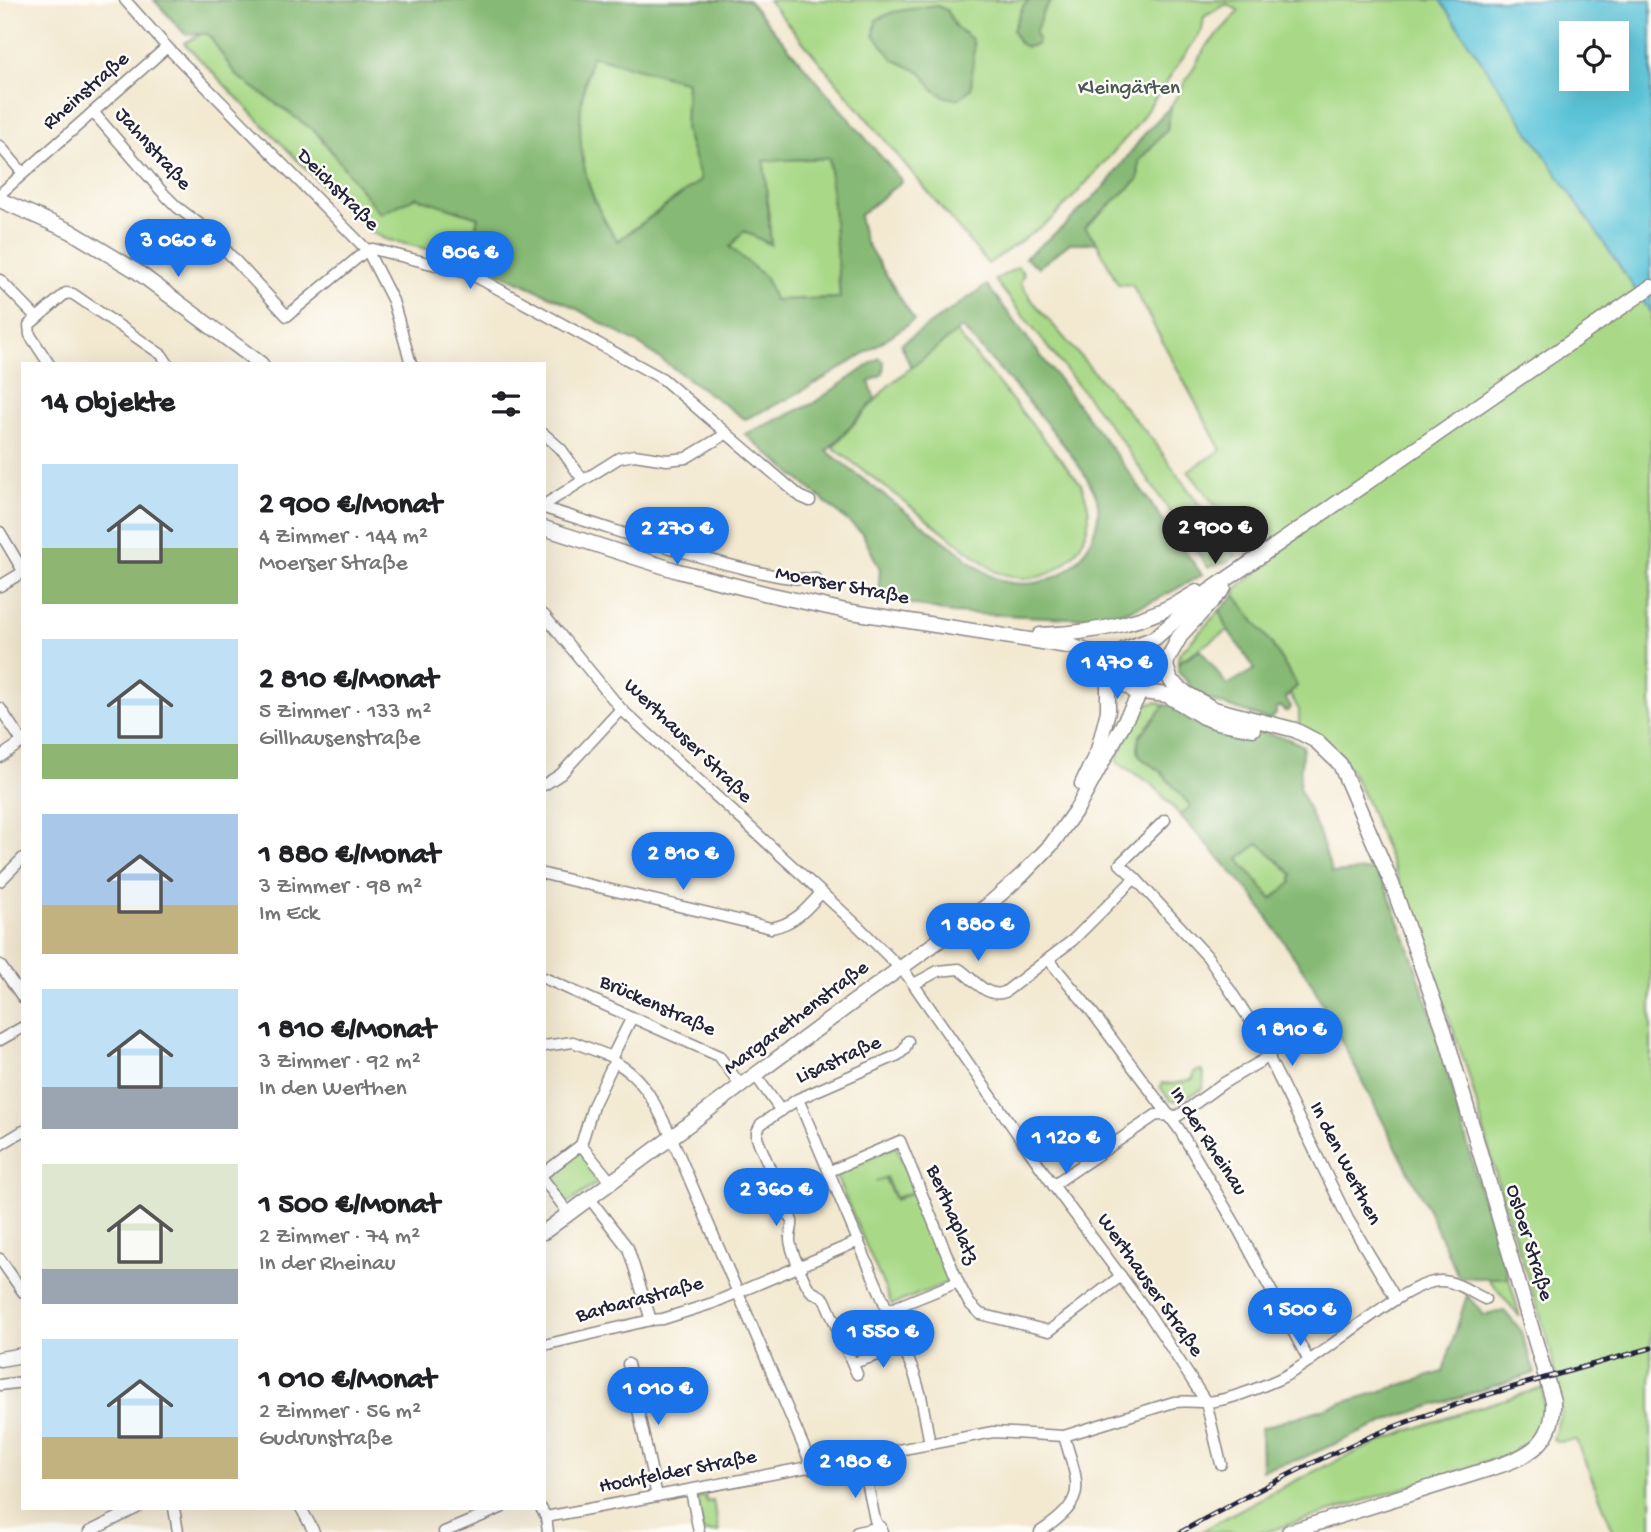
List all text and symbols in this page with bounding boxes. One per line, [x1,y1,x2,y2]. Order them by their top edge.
map controls [1559,21,1629,91]
button: locate [1559,21,1629,91]
street label: Rheinstraße [39,47,136,136]
park label: Kleingärten [1078,77,1180,102]
street label: Jahnstraße [108,103,197,198]
street label: Deichstraße [289,143,384,238]
pin: 3 060 € [113,219,243,279]
text: 3 060 € [141,228,215,255]
pin: 806 € [421,232,519,291]
text: 806 € [442,240,498,267]
icon: filters [487,385,525,423]
text: 14 Objekte [42,387,175,422]
text: 2 900 €/Monat [259,489,442,524]
icon: home [98,492,182,576]
pin: 2 900 € [1150,506,1280,566]
pin: 2 270 € [612,508,742,567]
text: 2 900 € [1178,515,1252,542]
text: 2 270 € [641,516,713,543]
text: 4 Zimmer · 144 m² [259,524,428,551]
text: Moerser Straße [259,551,408,578]
street label: Moerser Straße [773,562,912,612]
pin: 1 470 € [1052,642,1182,701]
text: 1 470 € [1082,650,1152,677]
text: 2 810 €/Monat [259,664,438,699]
icon: home [98,667,182,751]
street label: Werthauser Straße [617,674,757,811]
text: 5 Zimmer · 133 m² [259,699,431,726]
text: Gillhausenstraße [259,726,420,753]
pin: 2 810 € [618,832,748,892]
text: 1 880 €/Monat [259,839,440,874]
text: 2 810 € [648,841,718,868]
icon: home [98,842,182,926]
text: 3 Zimmer · 98 m² [259,874,422,901]
text: Im Eck [259,901,319,928]
pin: 1 880 € [913,904,1043,963]
text: 1 880 € [942,912,1014,939]
street label: Margarethenstraße [720,956,875,1082]
street label: Brückenstraße [594,970,720,1044]
pin: 1 810 € [1227,1009,1357,1068]
text: 1 810 €/Monat [259,1014,436,1049]
icon: home [98,1017,182,1101]
text: 1 810 € [1258,1017,1326,1044]
street label: Lisastraße [793,1031,887,1091]
text: 3 Zimmer · 92 m² [259,1049,421,1076]
text: In den Werthen [259,1076,407,1103]
street label: In der Rheinau [1163,1083,1252,1201]
street label: In den Werthen [1302,1098,1386,1230]
pin: 1 120 € [1001,1116,1131,1176]
text: 1 120 € [1032,1125,1100,1152]
street label: Berthaplatz [919,1161,983,1269]
pin: 2 360 € [711,1168,841,1228]
text: 2 360 € [740,1177,812,1204]
street label: Osloer Straße [1498,1182,1558,1305]
text: 1 500 €/Monat [259,1189,440,1224]
icon: home [98,1192,182,1276]
street label: Werthauser Straße [1090,1209,1209,1364]
text: 2 Zimmer · 74 m² [259,1224,420,1251]
text: In der Rheinau [259,1251,396,1278]
street label: Barbarastraße [573,1272,707,1330]
pin: 1 500 € [1235,1288,1365,1348]
text: 1 500 € [1264,1297,1336,1324]
pin: 1 550 € [818,1310,948,1370]
text: 1 550 € [847,1319,919,1346]
text: 1 010 €/Monat [259,1364,436,1399]
icon: home [98,1367,182,1451]
pin: 1 010 € [593,1368,723,1427]
text: 1 010 € [623,1376,693,1403]
text: 2 Zimmer · 56 m² [259,1399,421,1426]
text: Gudrunstraße [259,1426,392,1453]
pin: 2 180 € [790,1440,920,1500]
street label: Hochfelder Straße [597,1445,760,1501]
text: 2 180 € [820,1449,890,1476]

